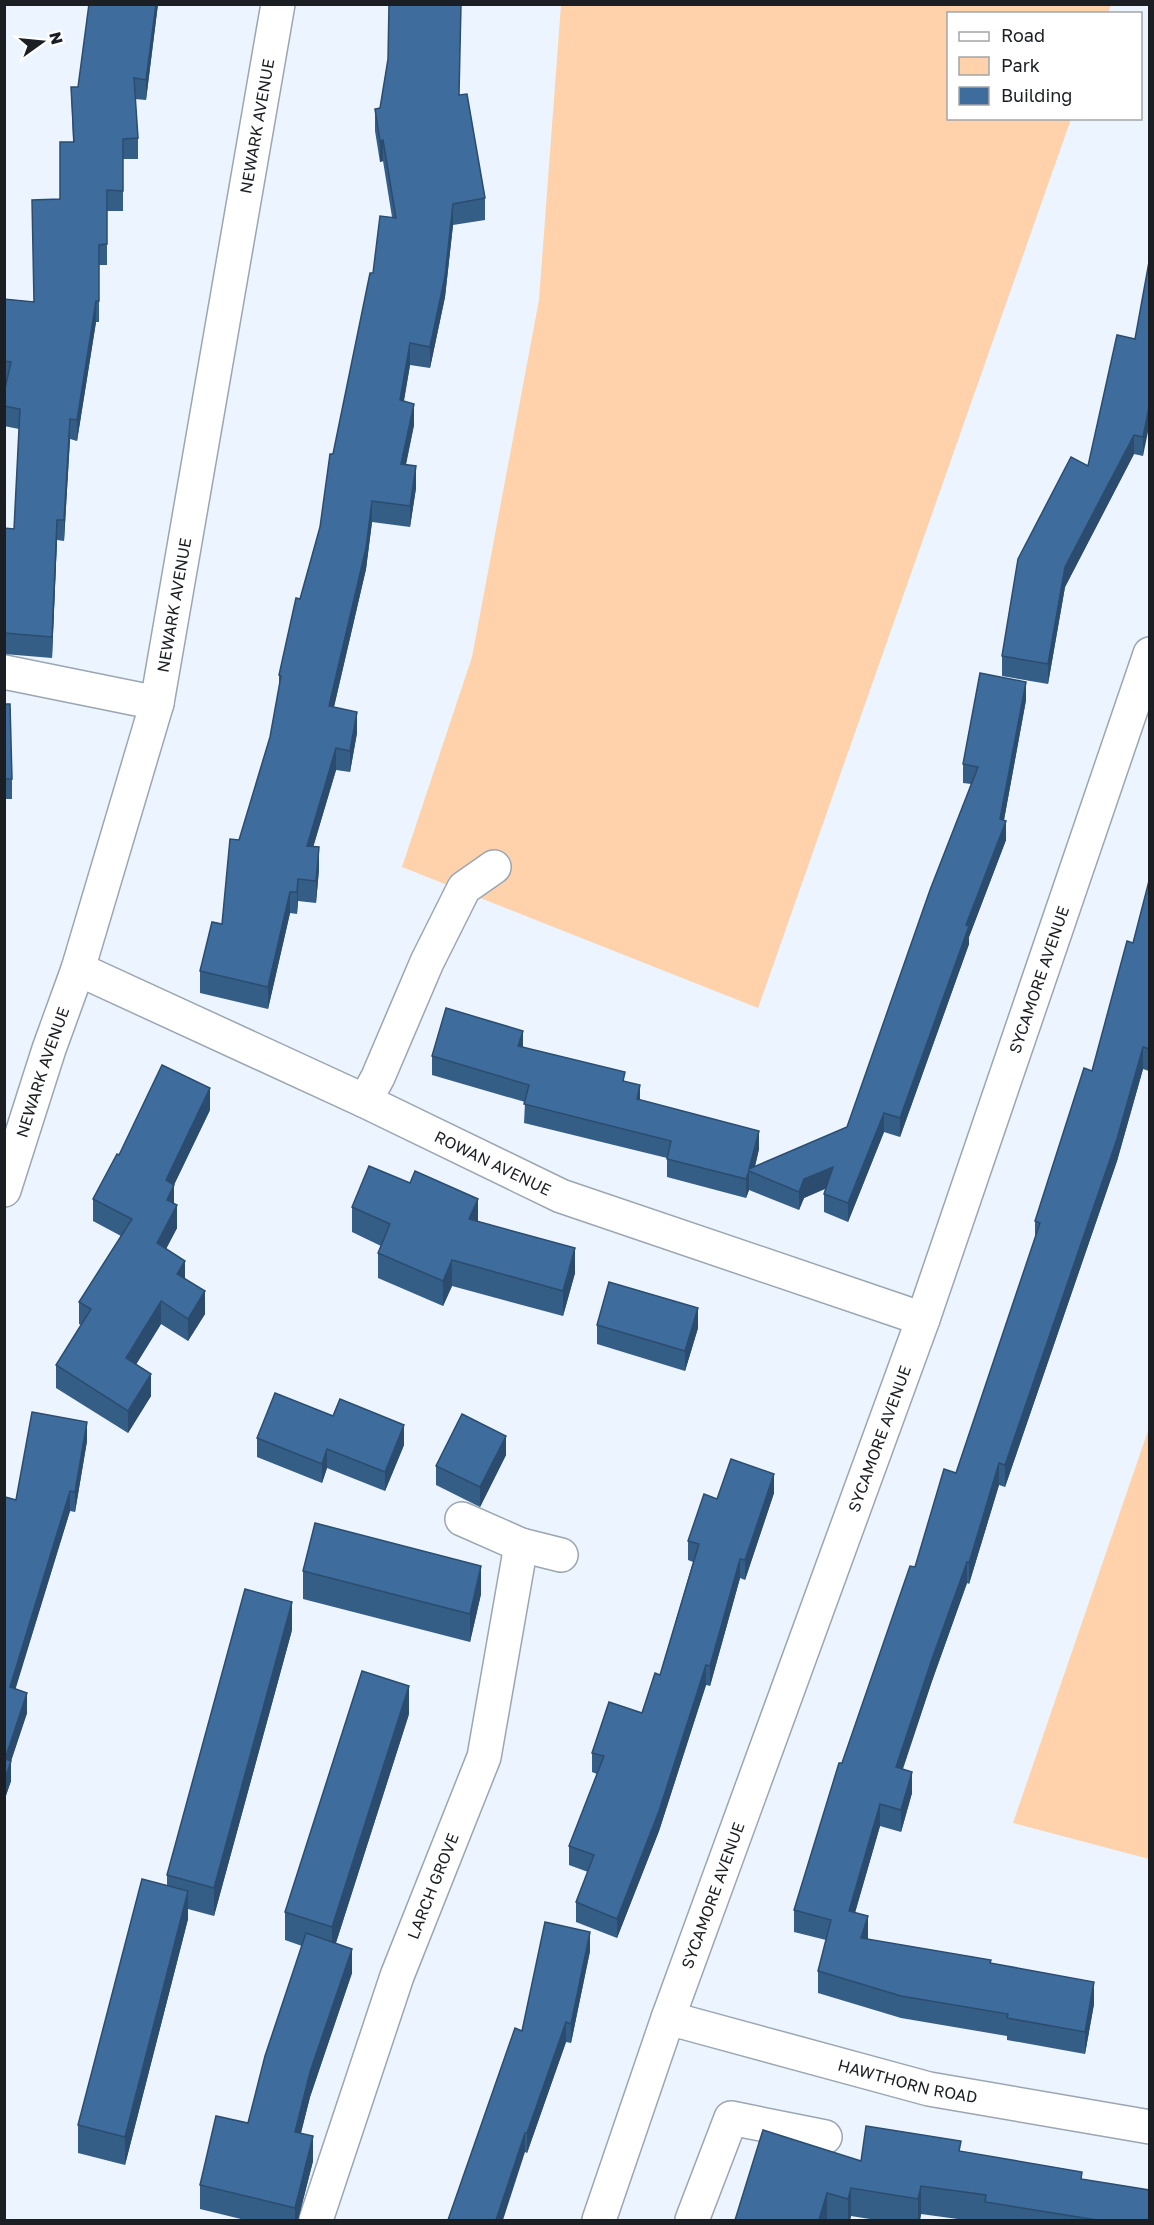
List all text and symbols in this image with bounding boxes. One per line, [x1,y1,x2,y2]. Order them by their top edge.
north arrow [12,12,72,72]
legend [947,12,1142,120]
text: Road [1001,24,1045,46]
text: N [45,30,68,47]
text: Park [1001,54,1040,76]
street label: NEWARK AVENUE [235,57,278,195]
text: Building [1001,84,1072,106]
street label: NEWARK AVENUE [152,536,195,674]
street label: SYCAMORE AVENUE [1004,903,1073,1056]
street label: NEWARK AVENUE [11,1004,73,1140]
street label: ROWAN AVENUE [431,1126,555,1200]
street label: SYCAMORE AVENUE [843,1363,915,1515]
street label: SYCAMORE AVENUE [677,1819,749,1971]
street label: LARCH GROVE [403,1830,463,1942]
street label: HAWTHORN ROAD [836,2055,979,2107]

